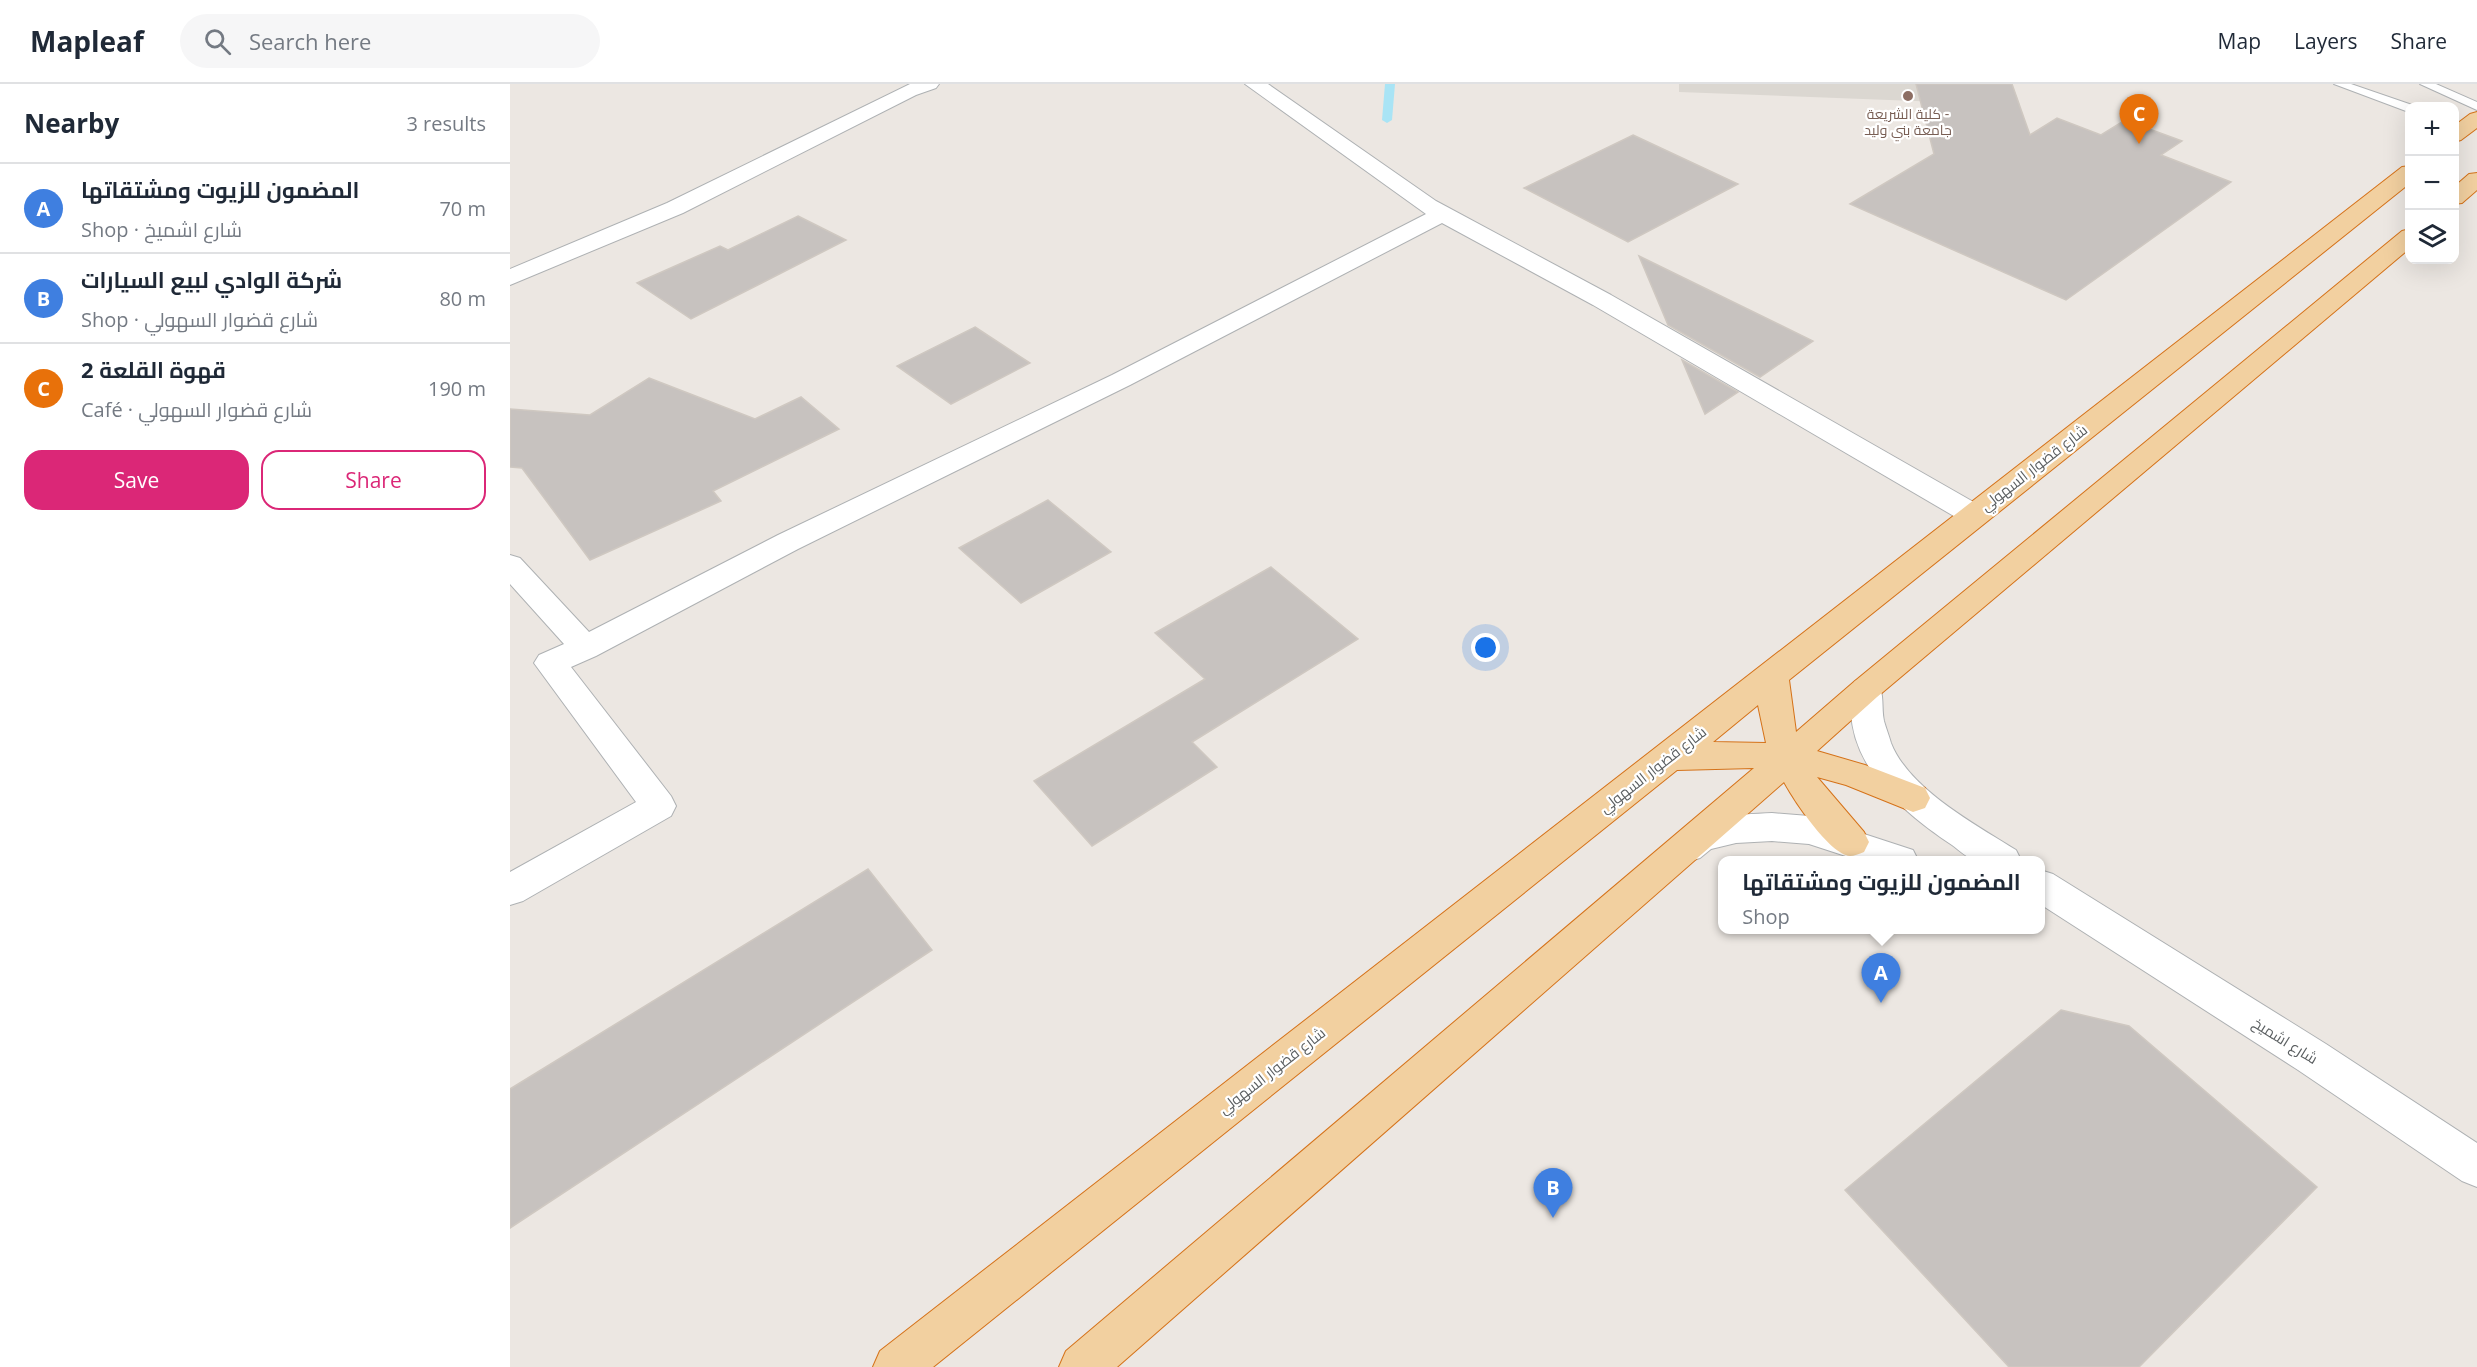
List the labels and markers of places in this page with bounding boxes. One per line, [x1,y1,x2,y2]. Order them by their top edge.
marker: كلية الشريعة - جامعة بني وليد [1901,89,1915,103]
pin: C [2120,94,2158,144]
place label: كلية الشريعة - جامعة بني وليد [1864,104,1952,142]
pin: A [1862,954,1900,1003]
pin: B [1534,1168,1572,1218]

